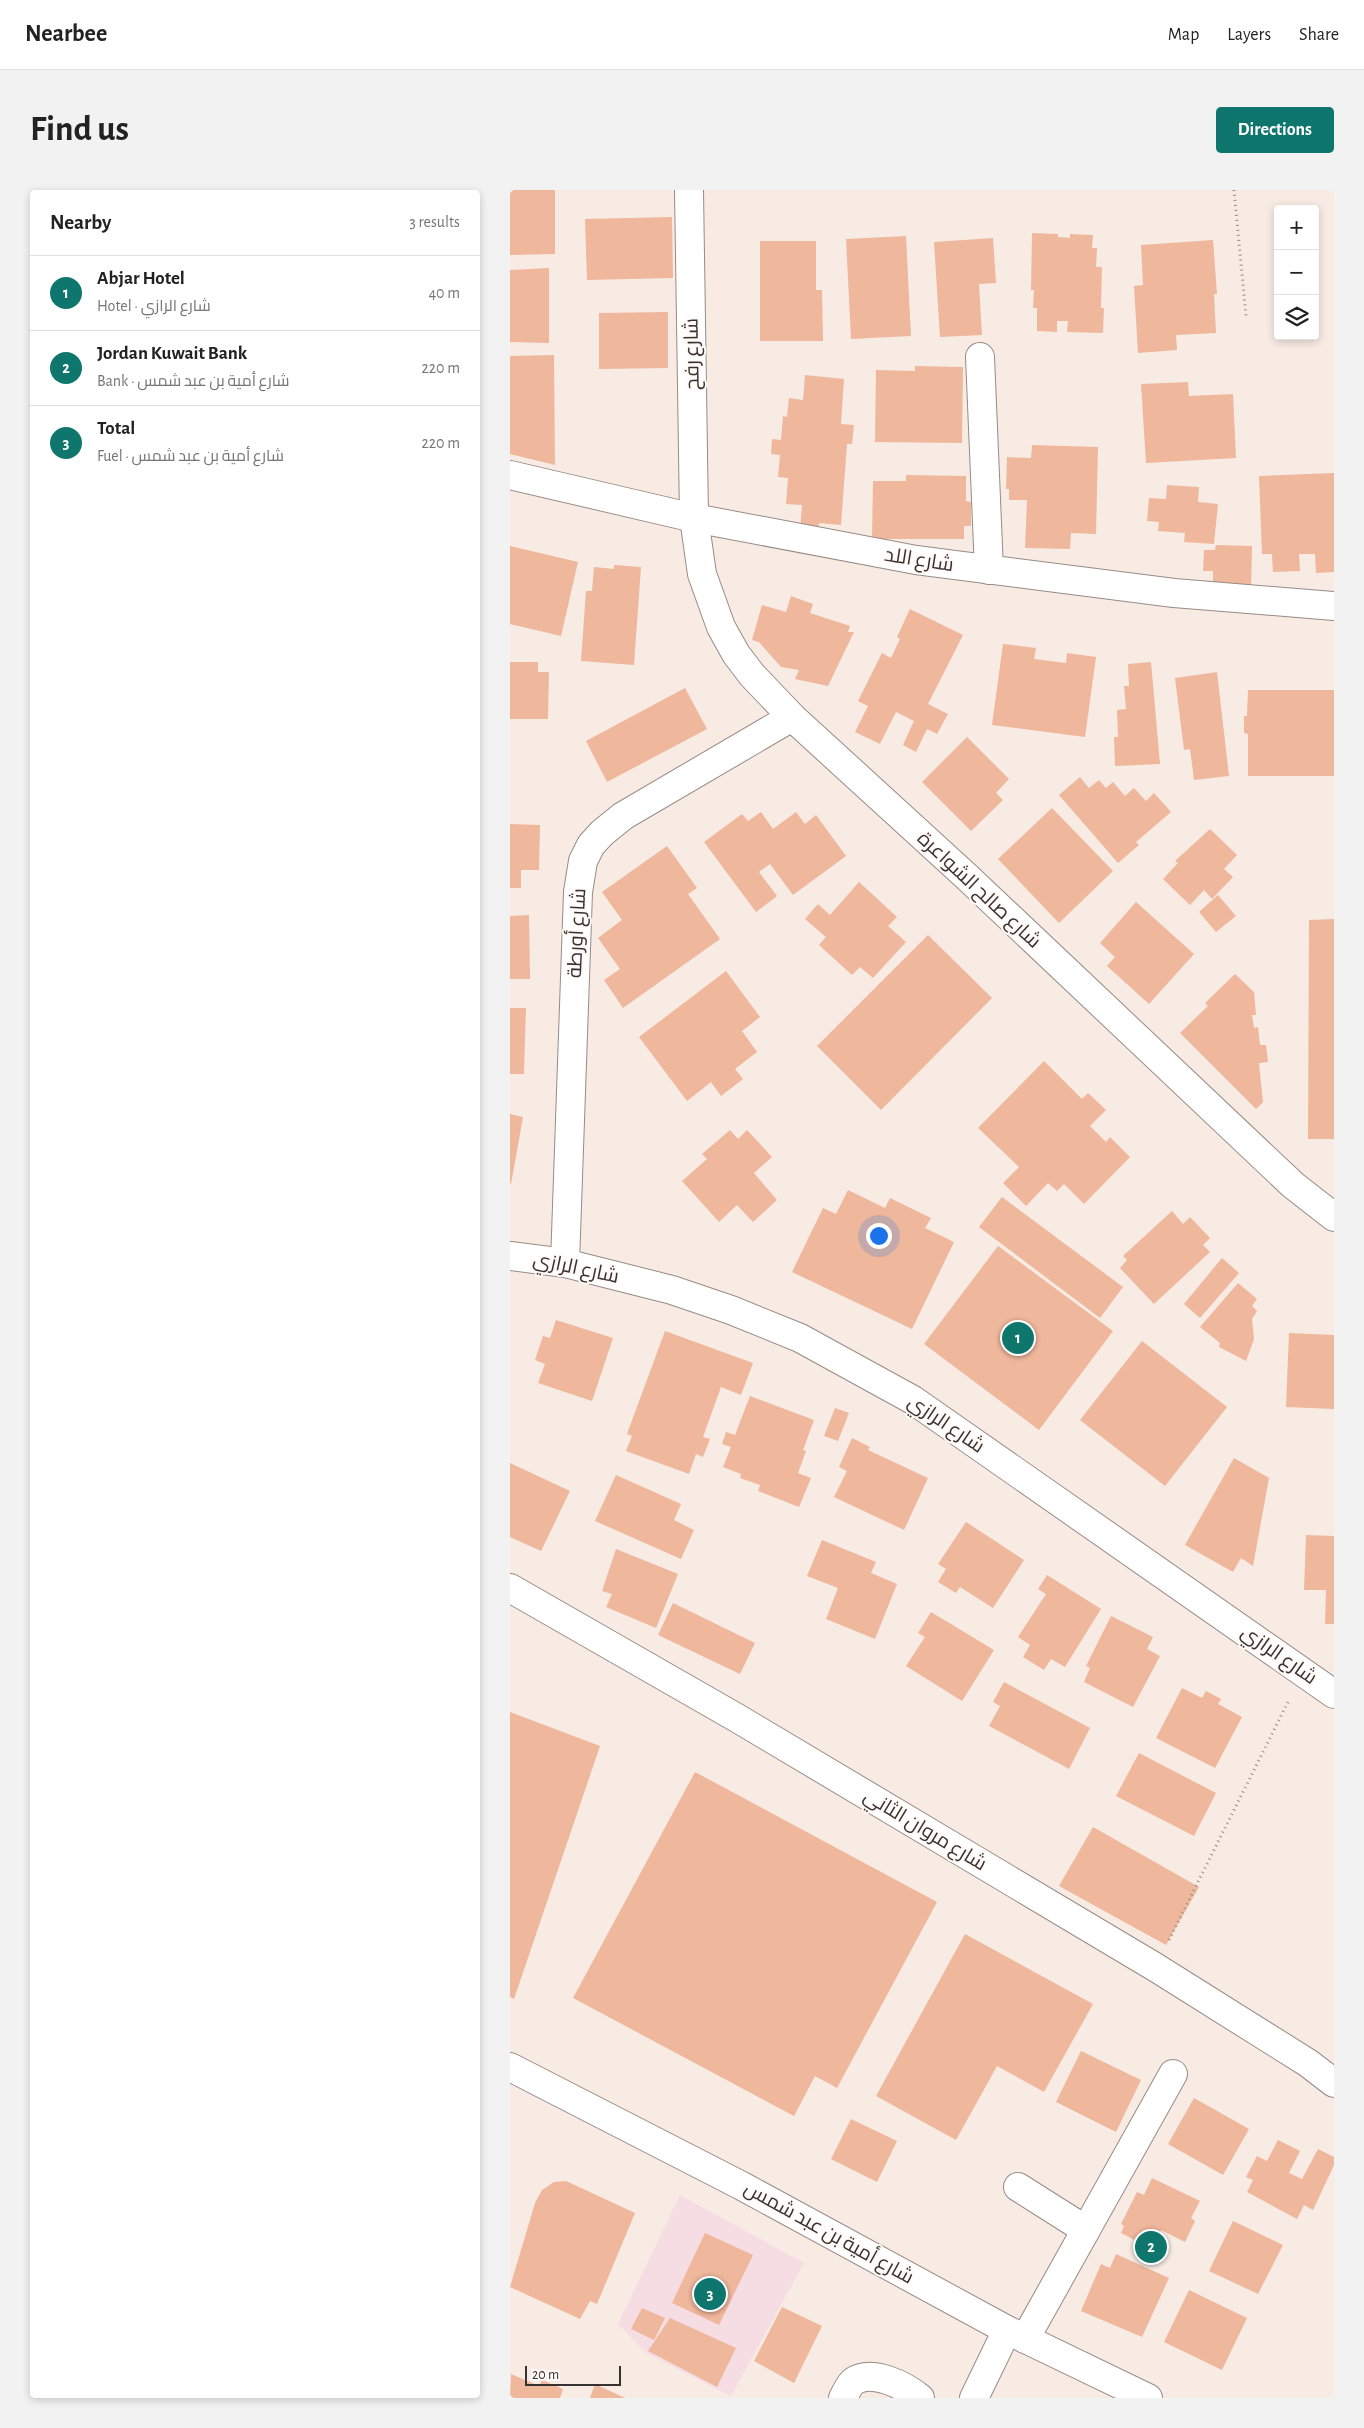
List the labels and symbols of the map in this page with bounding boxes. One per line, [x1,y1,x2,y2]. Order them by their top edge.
street label: شارع رفح [681,318,706,390]
street label: شارع اللد [883,545,955,578]
street label: شارع صالح الشواعرة [912,828,1044,954]
street label: شارع أورطة [562,887,592,979]
your location [866,1223,892,1249]
street label: شارع الرازي [530,1249,621,1292]
pin: 1 [1002,1319,1034,1357]
street label: شارع الرازي [901,1391,988,1461]
street label: شارع الرازي [1235,1622,1321,1692]
street label: شارع مروان الثاني [858,1786,990,1879]
street label: شارع أمية بن عبد شمس [739,2175,919,2291]
pin: 2 [1135,2228,1167,2266]
pin: 3 [694,2275,726,2313]
scale bar [525,2363,621,2386]

